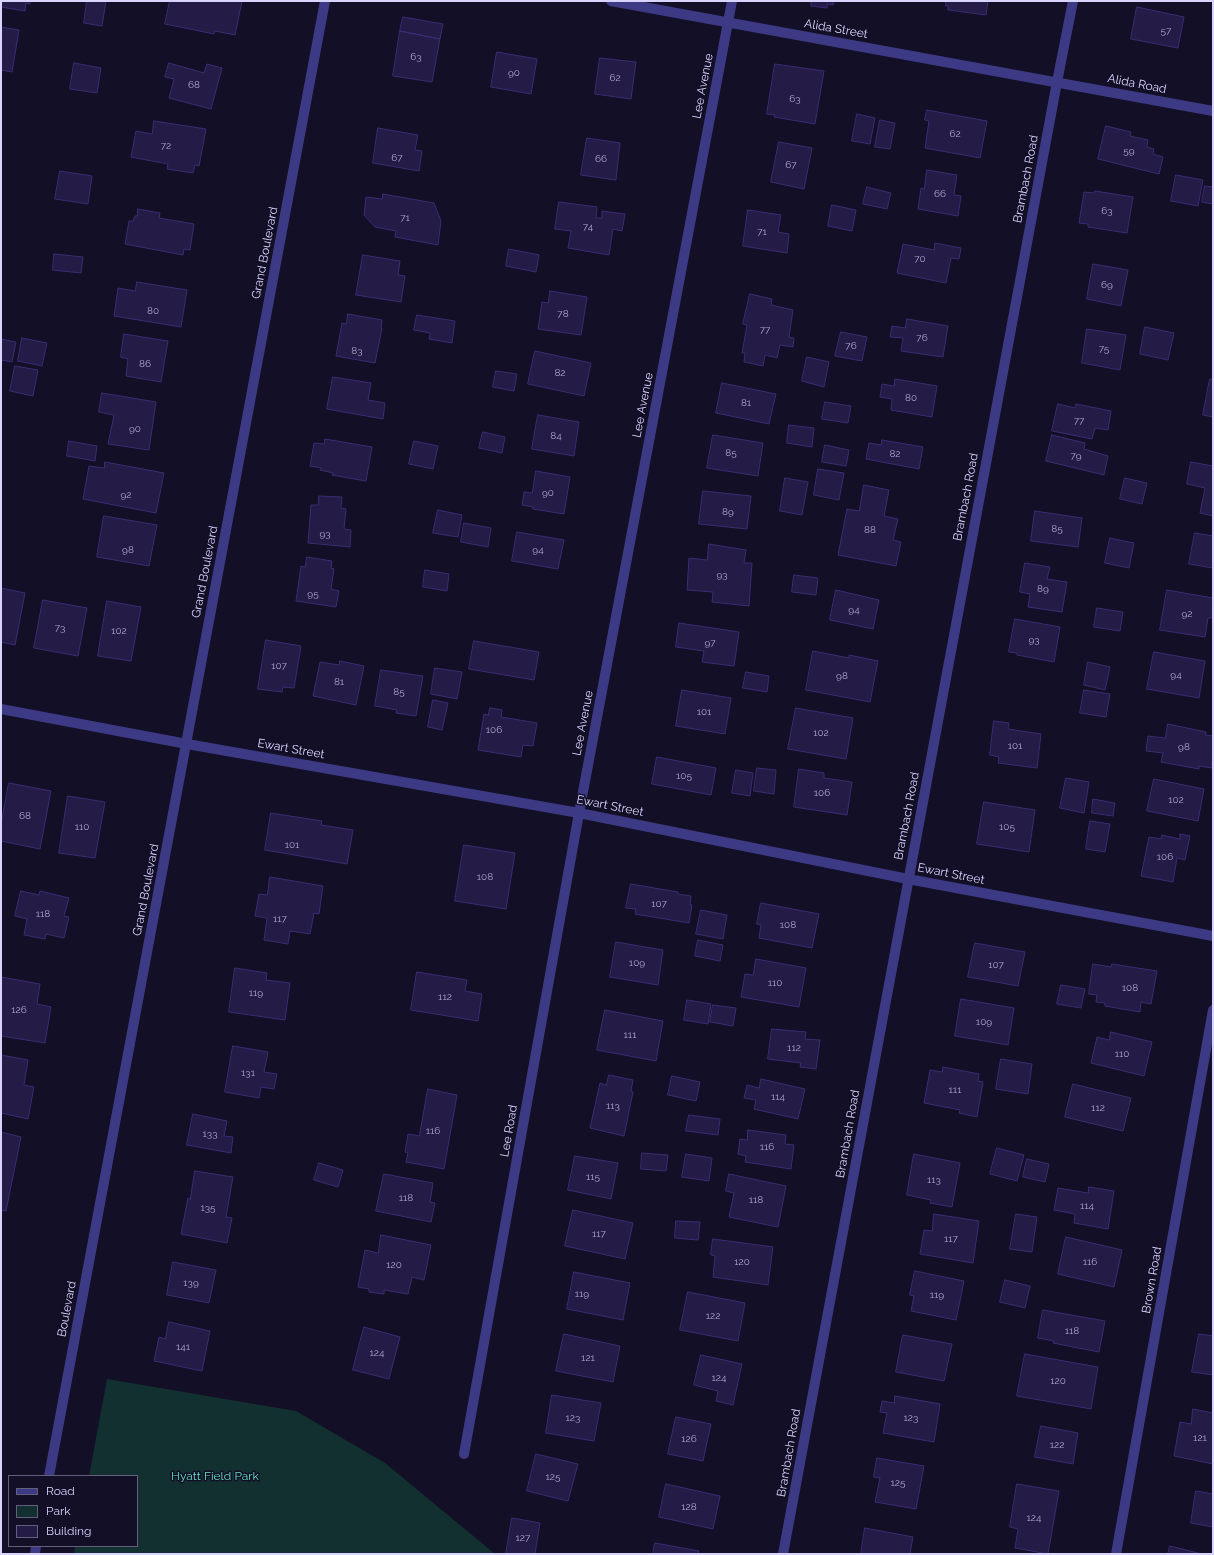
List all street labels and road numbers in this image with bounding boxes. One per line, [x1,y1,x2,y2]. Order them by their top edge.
street label: Alida Street [803,16,869,42]
street label: Lee Avenue [690,52,716,120]
street label: Alida Road [1106,71,1168,97]
street label: Brambach Road [1010,134,1042,224]
street label: Grand Boulevard [249,206,281,300]
street label: Lee Avenue [630,371,656,439]
street label: Brambach Road [950,452,982,542]
street label: Grand Boulevard [189,525,221,619]
street label: Lee Avenue [570,689,596,757]
street label: Ewart Street [256,736,326,762]
street label: Brambach Road [891,771,923,861]
street label: Ewart Street [575,792,645,820]
street label: Grand Boulevard [130,843,162,937]
street label: Ewart Street [916,860,986,888]
street label: Brambach Road [833,1089,863,1179]
street label: Lee Road [497,1104,521,1158]
street label: Brown Road [1139,1245,1165,1315]
street label: Boulevard [55,1280,79,1338]
street label: Brambach Road [774,1408,804,1498]

